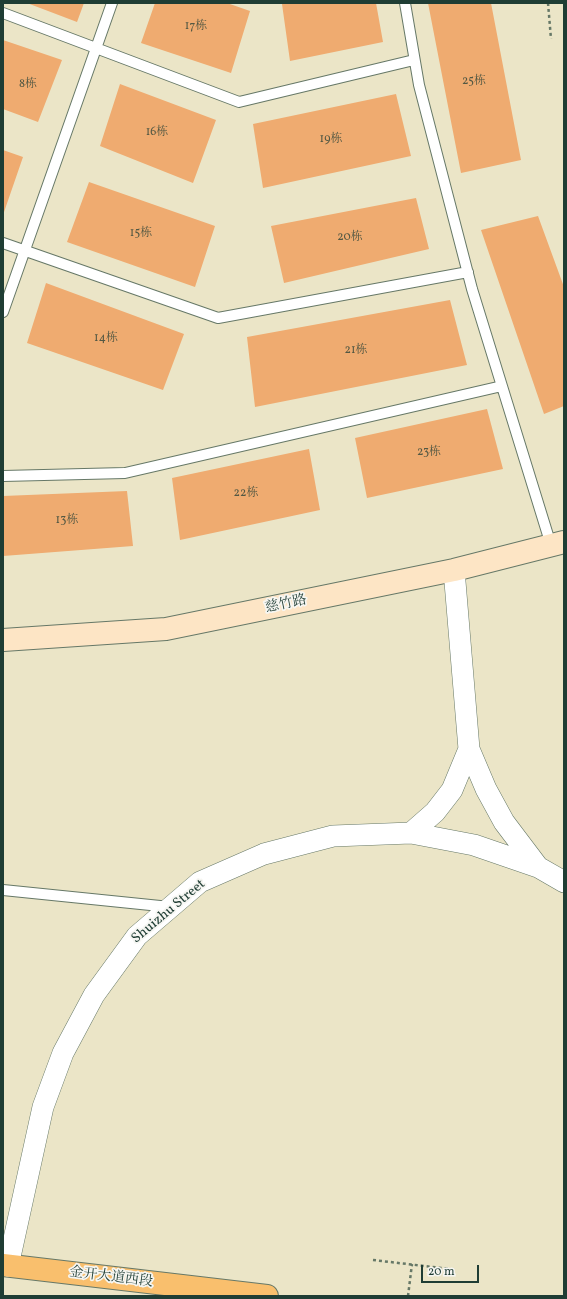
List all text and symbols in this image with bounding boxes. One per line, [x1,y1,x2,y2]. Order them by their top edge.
house number: 17栋 [185,20,207,34]
house number: 25栋 [462,75,486,89]
house number: 8栋 [19,78,37,92]
house number: 16栋 [146,126,168,140]
house number: 19栋 [320,133,342,147]
house number: 15栋 [130,227,152,241]
house number: 20栋 [337,231,363,245]
house number: 14栋 [94,332,118,346]
house number: 21栋 [344,344,368,358]
house number: 23栋 [417,446,441,460]
house number: 22栋 [234,487,258,501]
house number: 13栋 [56,514,78,528]
street label: 慈竹路 [264,592,308,618]
street label: Shuizhu Street [129,876,209,948]
scale bar [423,1257,481,1283]
text: 20 m [428,1264,455,1280]
street label: 金开大道西段 [68,1265,154,1291]

